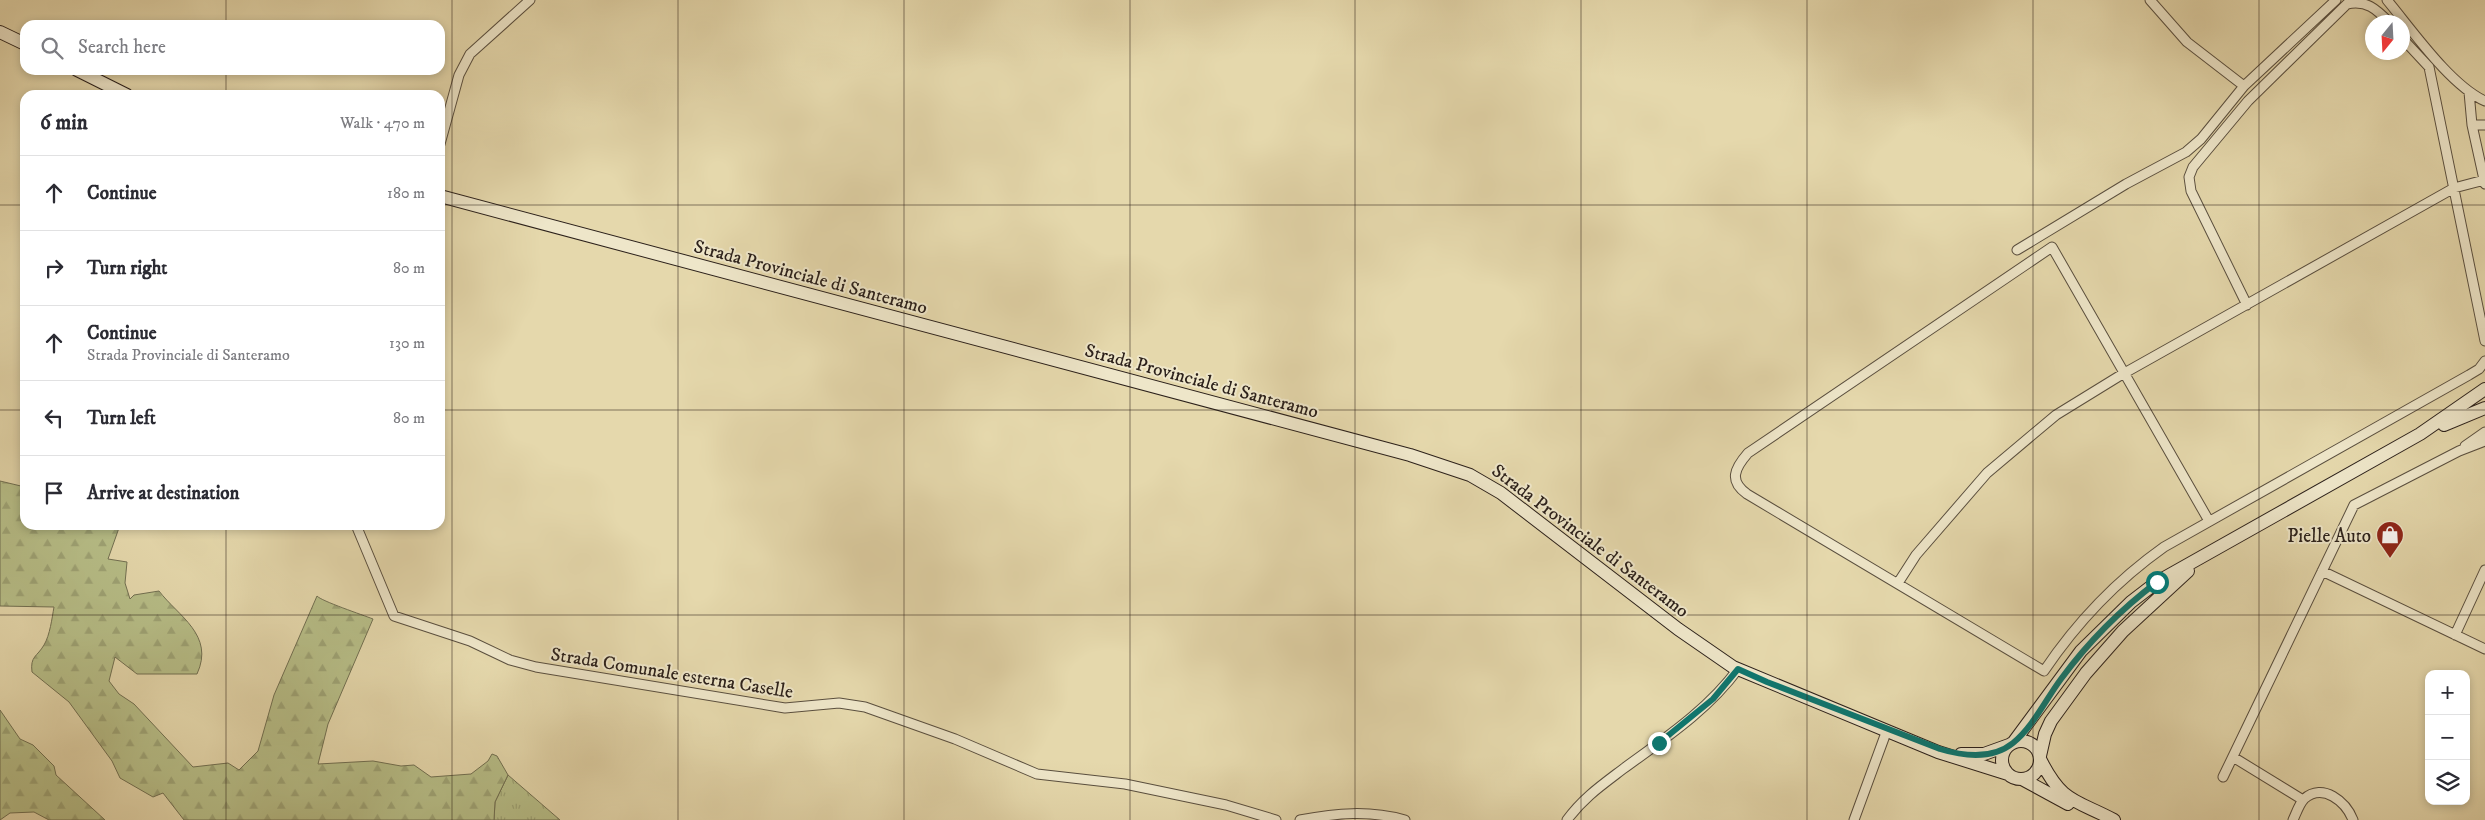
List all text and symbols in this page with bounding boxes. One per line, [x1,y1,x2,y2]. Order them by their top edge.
north arrow [2365,15,2410,60]
search box [20,20,445,75]
icon: search [38,34,66,62]
text: Search here [78,36,166,59]
text: 6 min [40,110,88,136]
text: Walk · 470 m [340,113,425,133]
icon: ahead [40,179,68,207]
text: Continue [87,182,157,205]
text: 180 m [387,183,425,203]
street label: Strada Provinciale di Santeramo [691,235,930,320]
icon: right [40,254,68,282]
text: Turn right [87,257,167,280]
text: 80 m [393,258,425,278]
text: Continue [87,322,157,345]
icon: ahead [40,329,68,357]
text: 130 m [389,333,425,353]
street label: Strada Provinciale di Santeramo [1082,339,1321,424]
text: Strada Provinciale di Santeramo [87,345,290,365]
icon: left [40,404,68,432]
text: Turn left [87,407,156,430]
text: 80 m [393,408,425,428]
street label: Strada Provinciale di Santeramo [1487,460,1693,623]
icon: arrive [40,479,68,507]
text: Arrive at destination [87,482,239,505]
shop icon: Pielle Auto [2375,520,2405,559]
place label: Pielle Auto [2287,525,2371,548]
route start [2146,571,2169,594]
street label: Strada Comunale esterna Caselle [549,643,795,704]
map controls [2425,670,2470,805]
button: + [2425,670,2470,715]
button: − [2425,715,2470,760]
route end [1648,732,1671,755]
button: layers [2425,760,2470,805]

